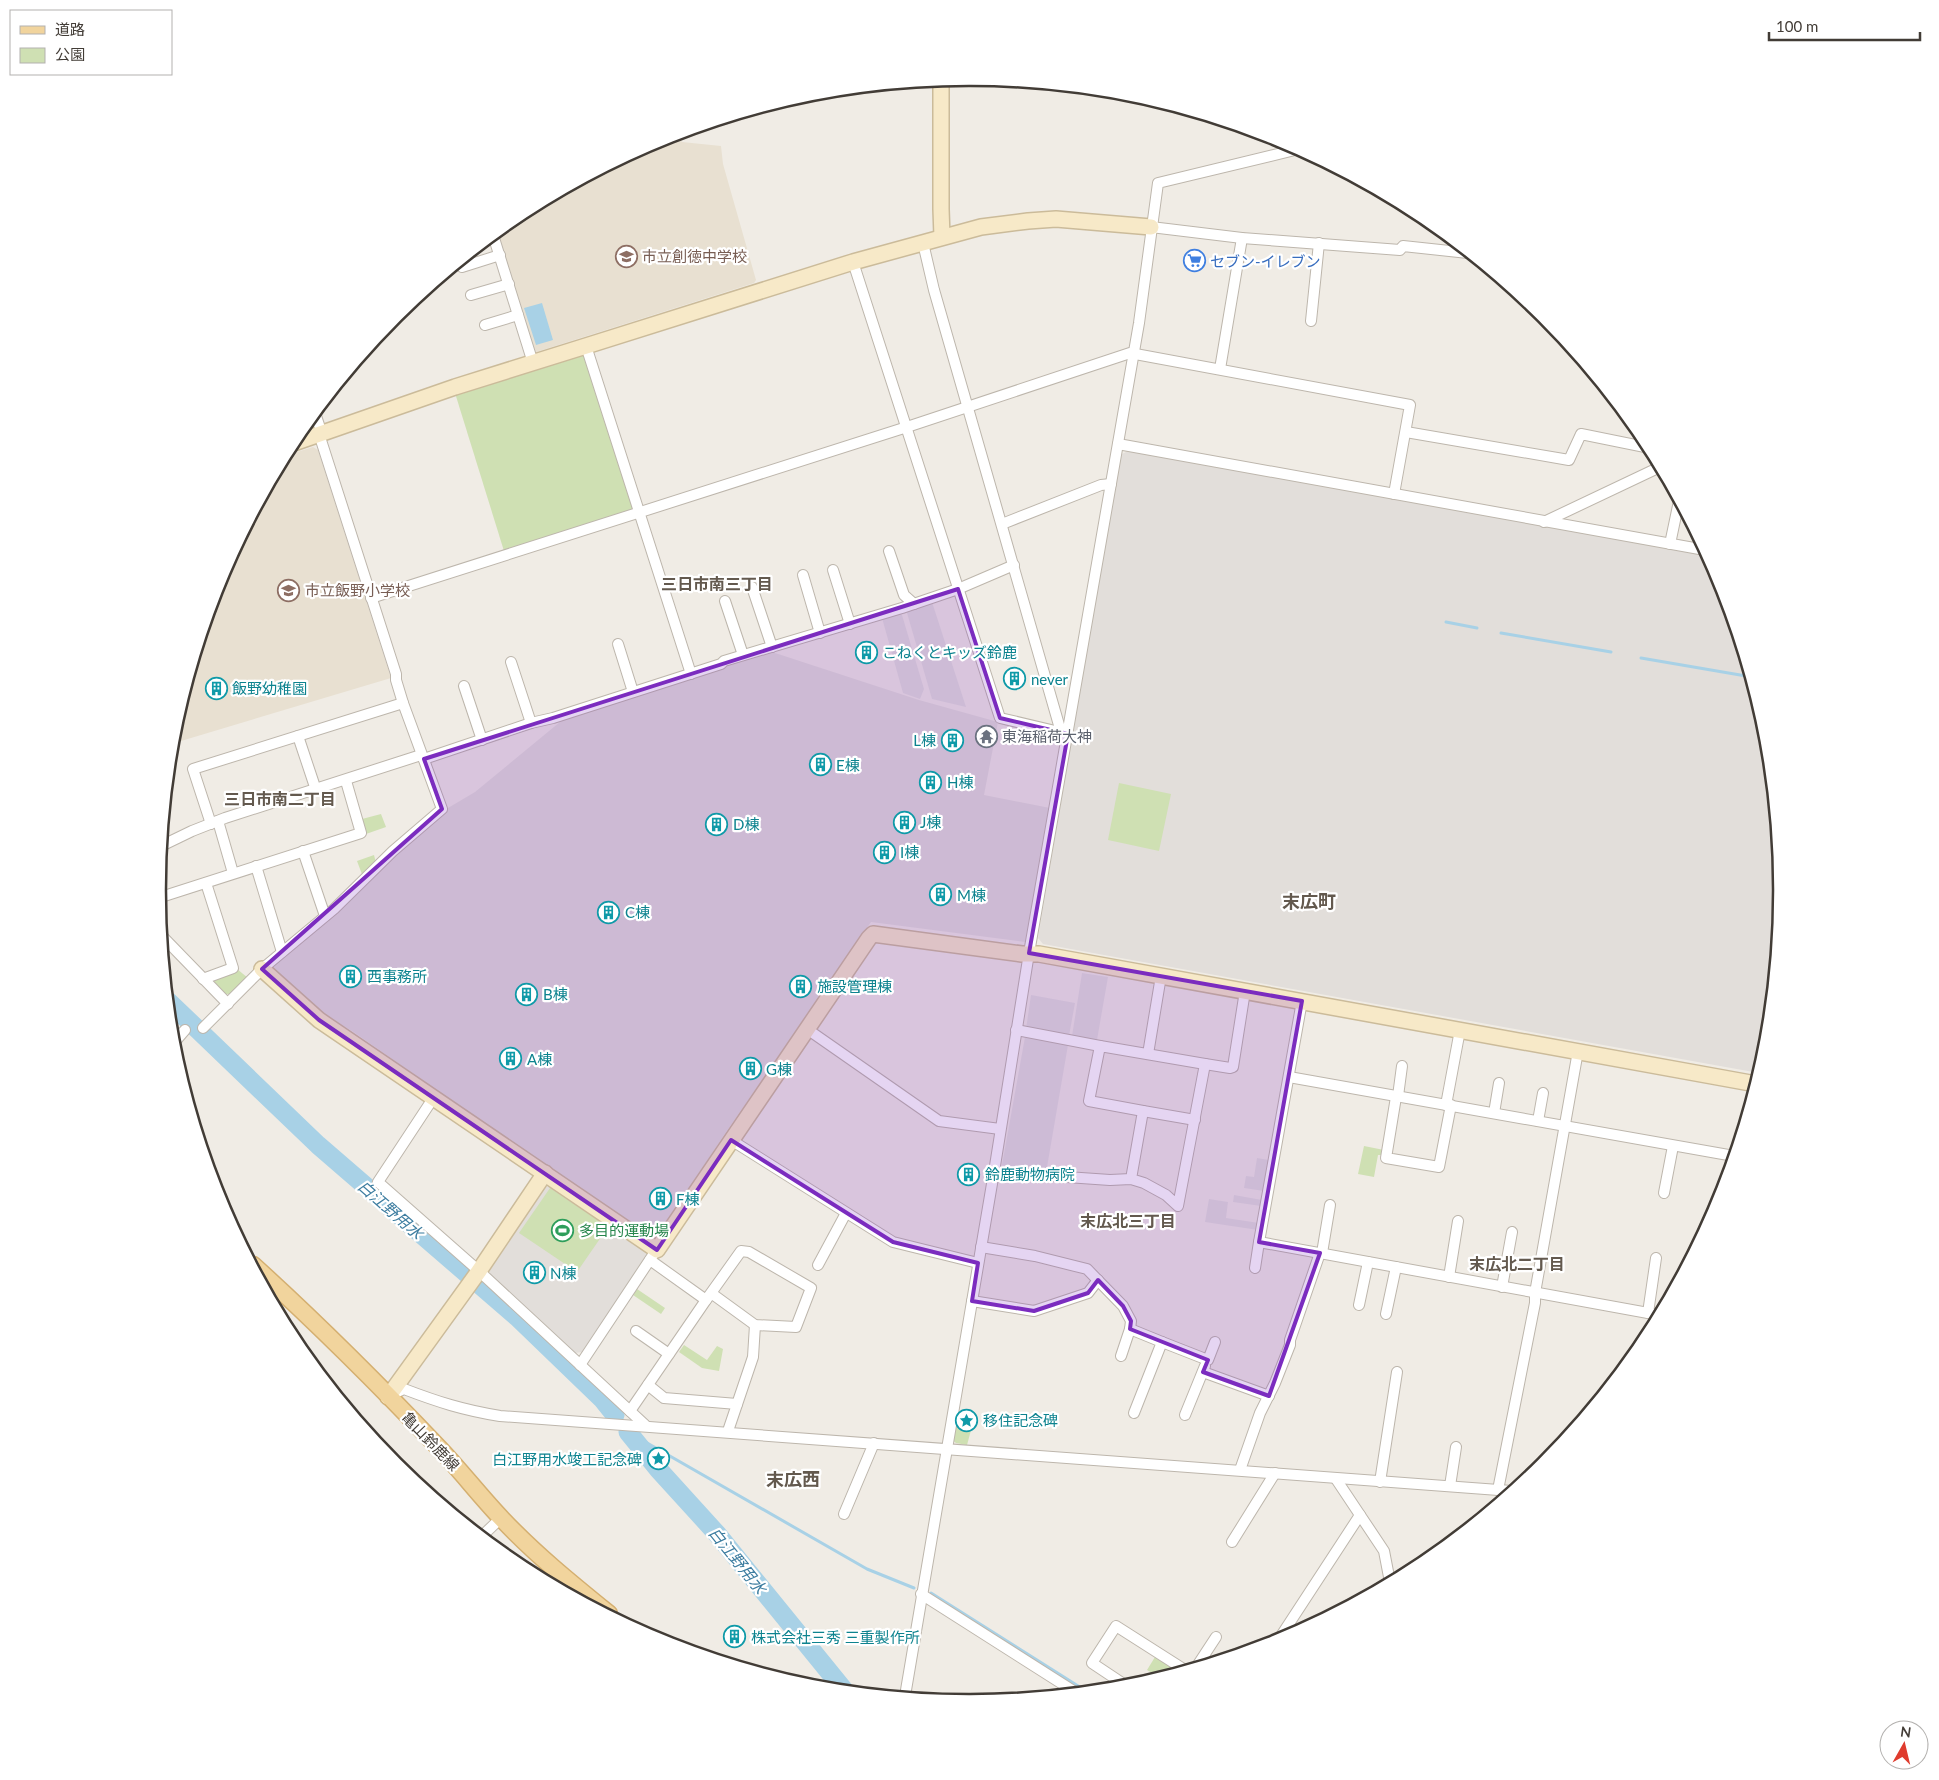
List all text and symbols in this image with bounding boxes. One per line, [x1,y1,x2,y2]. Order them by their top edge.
legend [10,10,172,75]
scale bar [1769,10,1920,42]
text: 100 m [1776,17,1818,35]
text: 道路 [55,20,85,38]
text: 公園 [55,45,85,63]
school or university icon: 市立創徳中学校 [614,244,638,268]
place label: 市立創徳中学校 [642,247,747,265]
supermarket icon: セブン-イレブン [1182,249,1206,273]
place label: セブン-イレブン [1210,252,1321,270]
district label: 三日市南三丁目 [661,574,773,593]
school or university icon: 市立飯野小学校 [277,578,301,602]
place label: 市立飯野小学校 [305,581,410,599]
building icon: こねくとキッズ鈴鹿 [854,640,878,664]
place label: こねくとキッズ鈴鹿 [882,643,1017,661]
building icon: never [1003,667,1027,691]
place label: never [1031,670,1069,688]
building icon: 飯野幼稚園 [204,676,228,700]
place label: 飯野幼稚園 [232,679,307,697]
temple icon: 東海稲荷大神 [974,724,998,748]
place label: 東海稲荷大神 [1002,727,1092,745]
building icon: L棟 [940,728,964,752]
place label: L棟 [913,731,936,749]
building icon: E棟 [808,753,832,777]
place label: E棟 [836,756,860,774]
building icon: H棟 [919,770,943,794]
place label: H棟 [947,773,973,791]
district label: 三日市南二丁目 [224,789,336,808]
building icon: J棟 [892,810,916,834]
building icon: D棟 [705,812,729,836]
place label: J棟 [920,813,941,831]
place label: D棟 [733,815,759,833]
building icon: I棟 [872,840,896,864]
place label: I棟 [900,843,919,861]
building icon: M棟 [929,883,953,907]
place label: M棟 [957,886,986,904]
district label: 末広町 [1282,890,1336,912]
building icon: C棟 [597,900,621,924]
place label: C棟 [625,903,650,921]
building icon: 西事務所 [339,964,363,988]
place label: 西事務所 [367,967,427,985]
building icon: 施設管理棟 [789,974,813,998]
place label: 施設管理棟 [817,977,892,995]
building icon: B棟 [515,982,539,1006]
place label: B棟 [543,985,568,1003]
building icon: A棟 [499,1047,523,1071]
place label: A棟 [527,1050,552,1068]
building icon: G棟 [738,1057,762,1081]
place label: G棟 [766,1060,792,1078]
building icon: 鈴鹿動物病院 [957,1162,981,1186]
place label: 鈴鹿動物病院 [985,1165,1075,1183]
water label: 白江野用水 [355,1176,429,1244]
building icon: F棟 [648,1187,672,1211]
place label: F棟 [676,1190,699,1208]
district label: 末広北三丁目 [1080,1211,1176,1230]
sports icon: 多目的運動場 [551,1218,575,1242]
place label: 多目的運動場 [579,1221,669,1239]
district label: 末広北二丁目 [1469,1254,1565,1273]
building icon: N棟 [522,1261,546,1285]
place label: N棟 [550,1264,576,1282]
street label: 亀山鈴鹿線 [398,1408,464,1474]
place icon: 移住記念碑 [955,1408,979,1432]
place label: 移住記念碑 [983,1411,1058,1429]
place icon: 白江野用水竣工記念碑 [646,1447,670,1471]
place label: 白江野用水竣工記念碑 [492,1450,642,1468]
district label: 末広西 [766,1468,820,1490]
water label: 白江野用水 [705,1523,772,1599]
building icon: 株式会社三秀 三重製作所 [723,1625,747,1649]
place label: 株式会社三秀 三重製作所 [751,1628,920,1646]
north arrow [1879,1720,1929,1770]
text: N [1899,1722,1912,1741]

